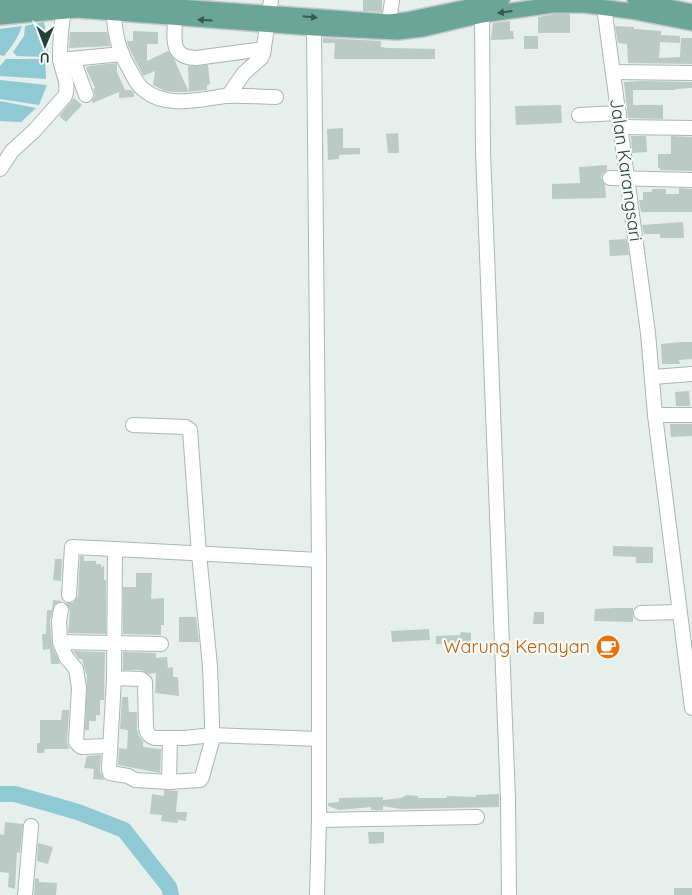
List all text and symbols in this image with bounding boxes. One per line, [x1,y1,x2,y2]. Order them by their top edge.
one-way arrow [497,8,513,16]
one-way arrow [303,13,319,21]
one-way arrow [197,15,213,23]
north arrow [20,20,70,70]
text: U [40,49,50,67]
street label: Jalan Karangsari [605,97,648,243]
cafe icon: Warung Kenayan [595,634,621,660]
place label: Warung Kenayan [443,635,590,658]

